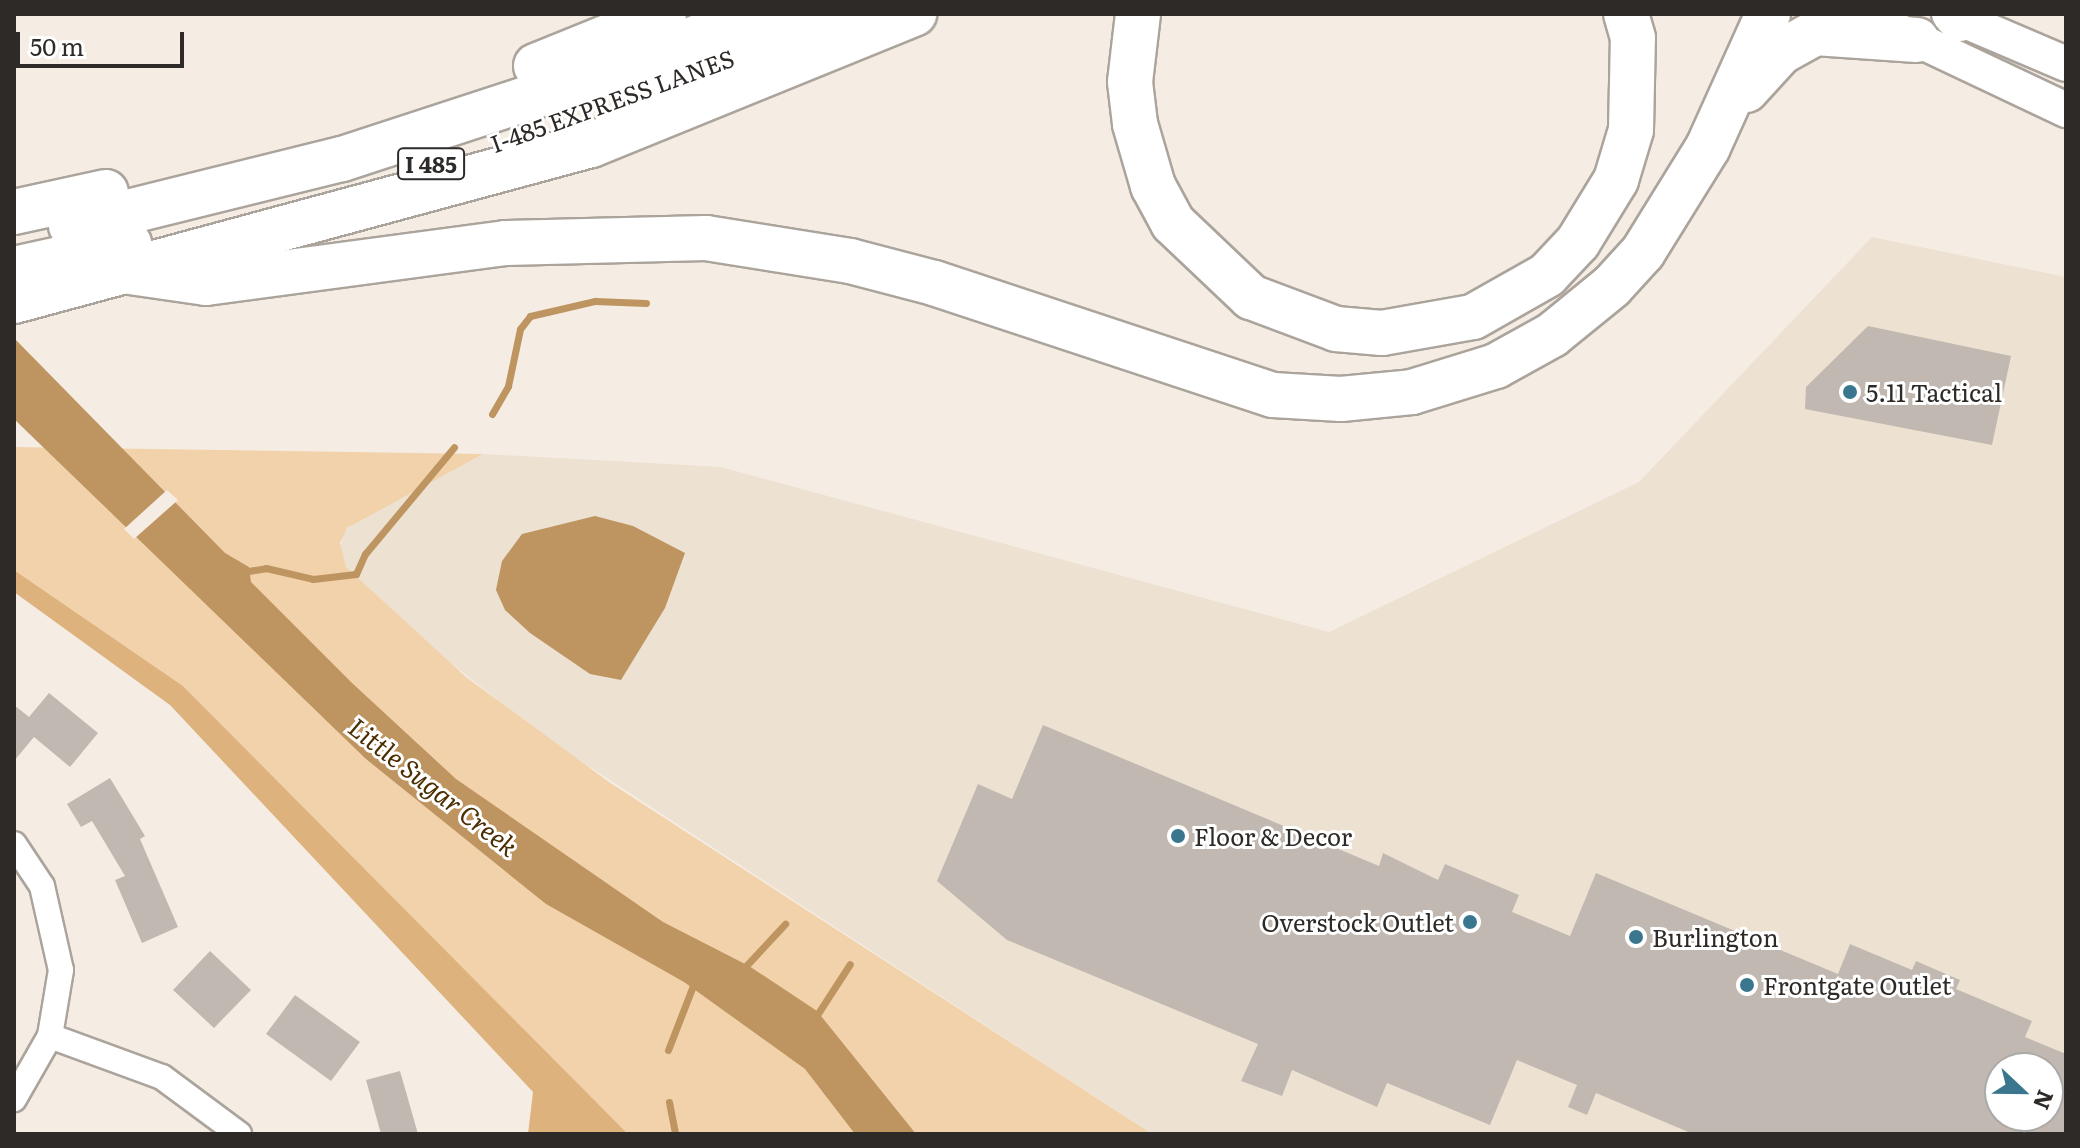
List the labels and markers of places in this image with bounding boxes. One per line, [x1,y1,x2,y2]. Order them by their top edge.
place label: 5.11 Tactical [1866,378,2002,406]
marker: 5.11 Tactical [1841,383,1859,401]
place label: Floor & Decor [1194,822,1352,850]
marker: Floor & Decor [1169,827,1187,845]
place label: Overstock Outlet [1261,908,1454,936]
marker: Overstock Outlet [1461,913,1479,931]
place label: Burlington [1652,923,1779,951]
marker: Burlington [1627,928,1645,946]
place label: Frontgate Outlet [1763,971,1951,999]
marker: Frontgate Outlet [1738,976,1756,994]

